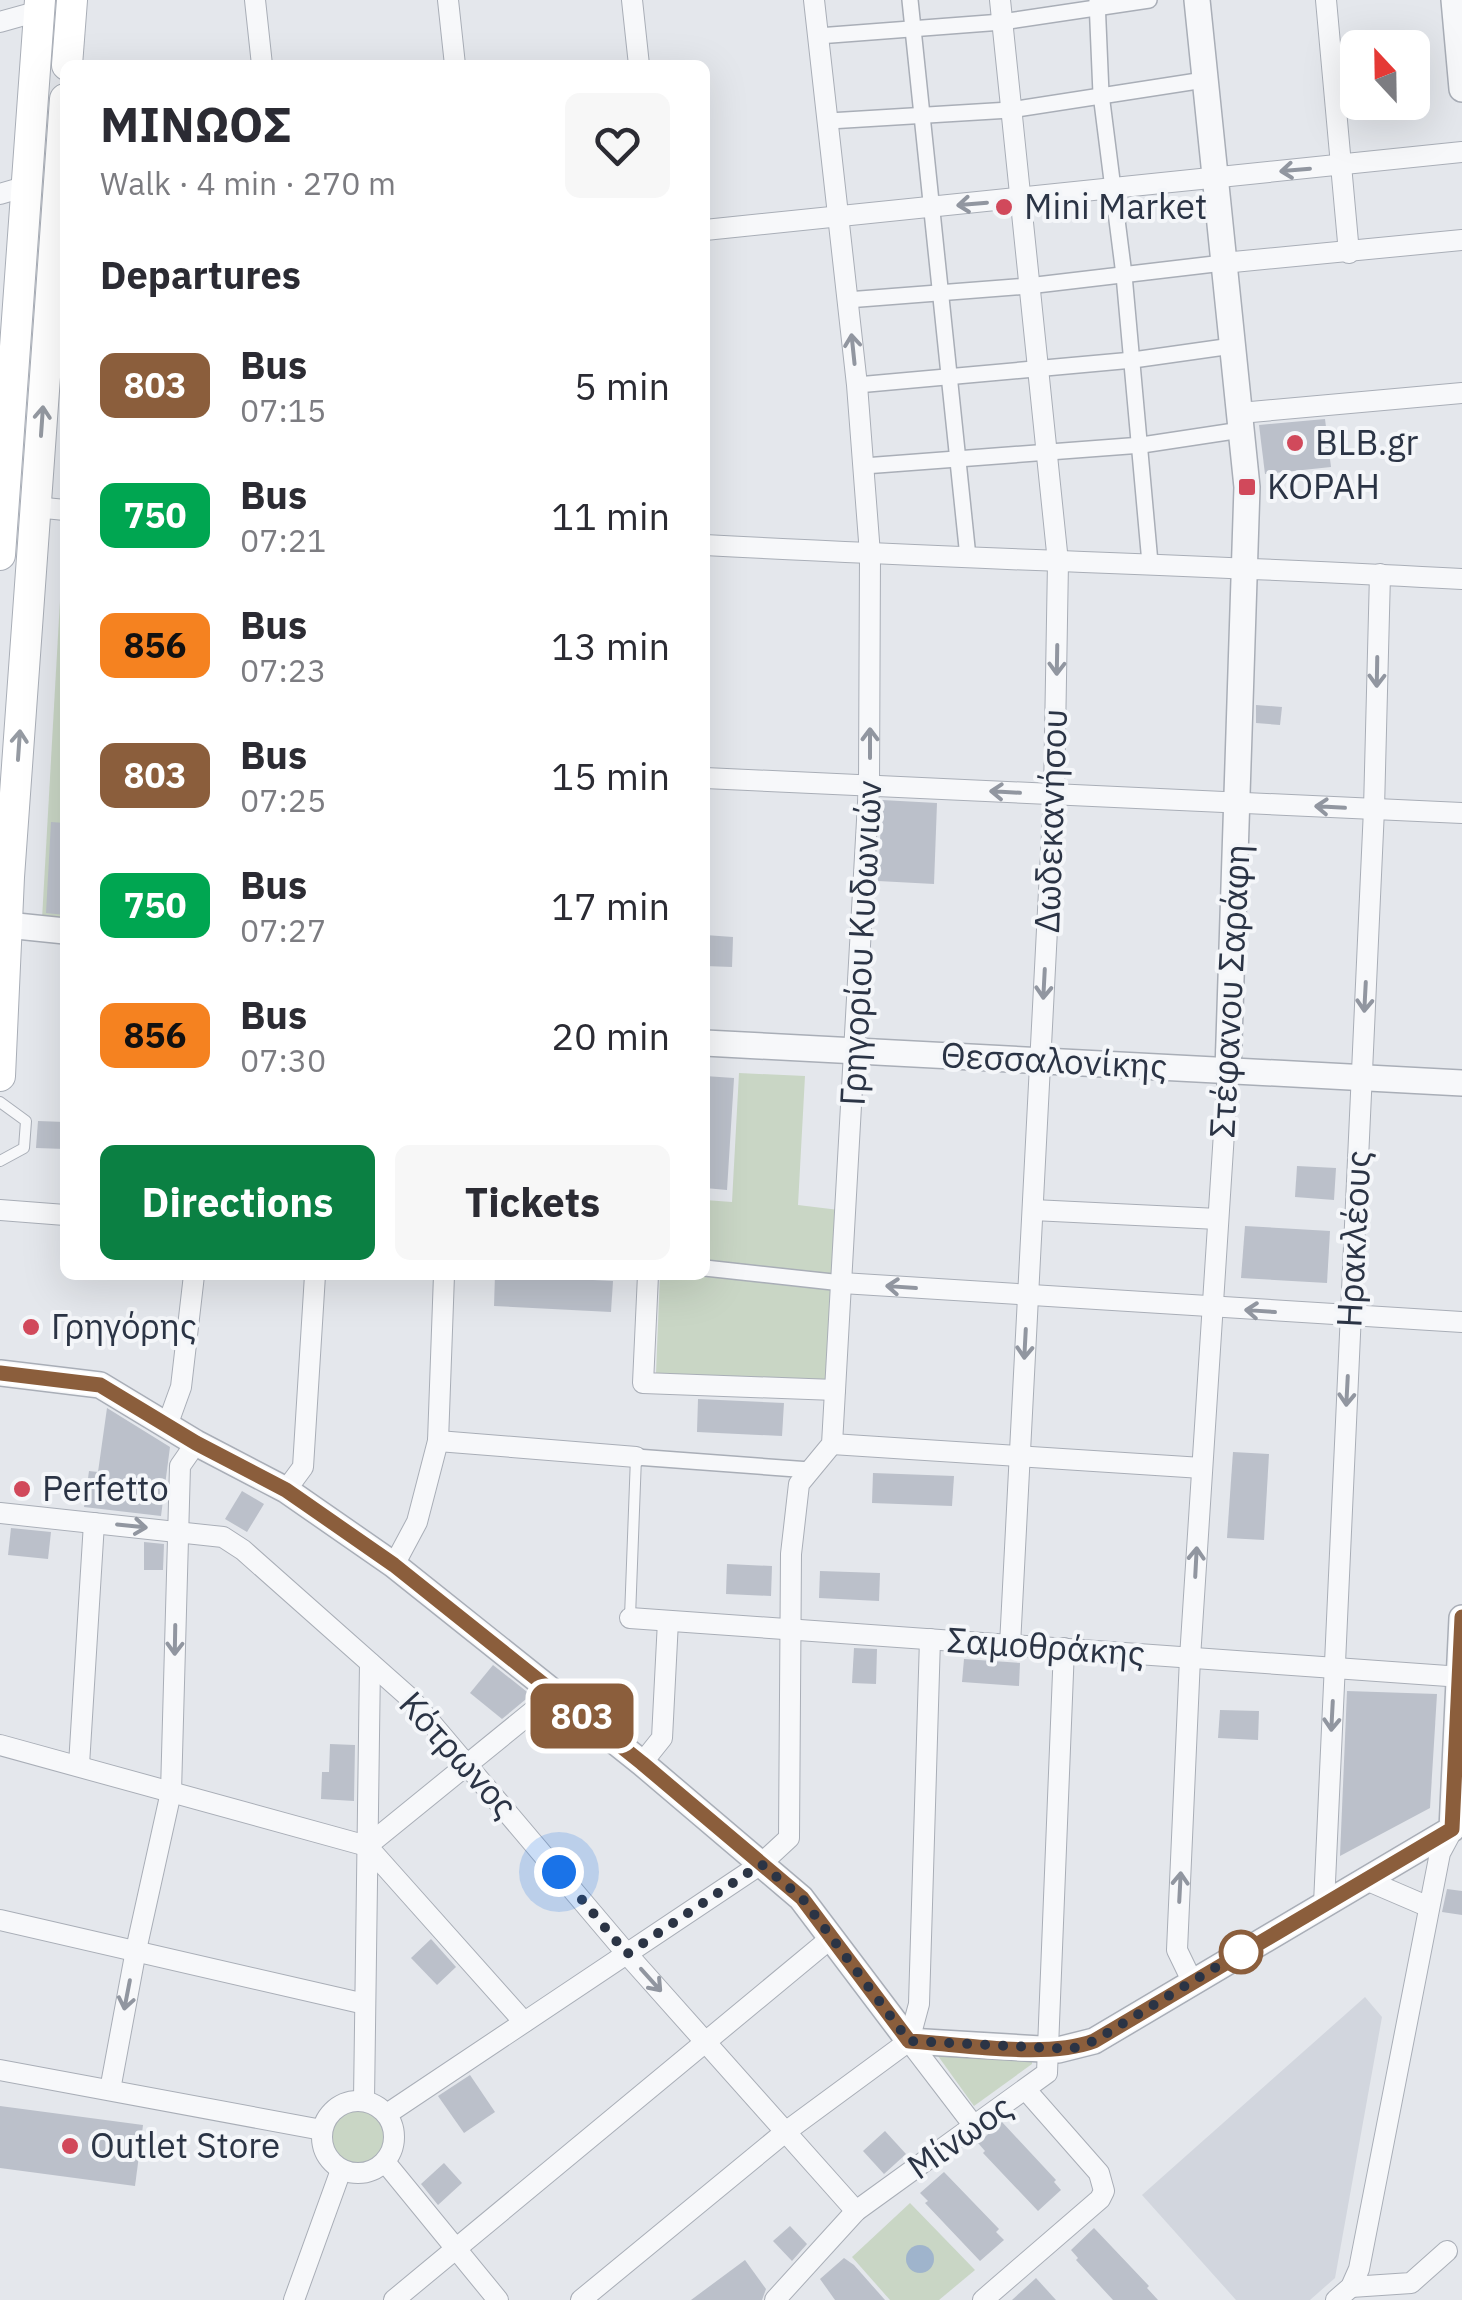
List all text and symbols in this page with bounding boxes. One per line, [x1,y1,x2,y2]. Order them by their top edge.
north arrow [1340,30,1430,120]
map controls [1340,30,1430,120]
text: ΜΙΝΩΟΣ [100,93,292,155]
button: heart [565,93,670,198]
one-way arrow [1280,161,1312,180]
text: Walk · 4 min · 270 m [100,162,396,204]
place label: Mini Market [1024,183,1207,229]
one-way arrow [957,195,989,214]
marker: Mini Market [993,196,1015,218]
text: Departures [100,250,301,299]
one-way arrow [843,334,862,366]
text: Bus [240,340,307,389]
text: 5 min [574,361,670,410]
text: 803 [123,362,187,408]
text: 07:15 [240,389,326,431]
one-way arrow [32,406,51,438]
place label: BLB.gr [1315,419,1419,465]
marker: BLB.gr [1284,432,1306,454]
place label: ΚΟΡΑΗ [1267,463,1380,509]
text: Bus [240,470,307,519]
marker: ΚΟΡΑΗ [1236,476,1258,498]
text: 11 min [551,491,670,540]
text: 750 [123,492,187,538]
text: 07:21 [240,519,326,561]
text: Bus [240,600,307,649]
text: 13 min [551,621,670,670]
text: 856 [123,622,187,668]
one-way arrow [1047,643,1066,675]
text: 07:23 [240,649,326,691]
one-way arrow [1368,655,1387,687]
street label: Δωδεκανήσου [1023,708,1077,934]
one-way arrow [860,728,880,760]
one-way arrow [10,730,29,762]
text: Bus [240,730,307,779]
text: 15 min [551,751,670,800]
text: 803 [123,752,187,798]
text: 07:25 [240,779,326,821]
street label: Γρηγορίου Κυδωνιών [829,779,891,1107]
one-way arrow [989,782,1022,801]
one-way arrow [1314,797,1346,816]
street label: Στέφανου Σαράφη [1198,843,1260,1139]
text: Bus [240,860,307,909]
text: 17 min [551,881,670,930]
text: 750 [123,882,187,928]
text: 07:27 [240,909,326,951]
one-way arrow [1034,968,1053,1000]
one-way arrow [1355,980,1374,1012]
text: Bus [240,990,307,1039]
text: 20 min [551,1011,670,1060]
text: 856 [123,1012,187,1058]
street label: Θεσσαλονίκης [940,1031,1168,1089]
text: 07:30 [240,1039,326,1081]
button: Directions [100,1145,375,1260]
button: Tickets [395,1145,670,1260]
street label: Ηρακλέους [1325,1149,1381,1329]
one-way arrow [885,1278,917,1297]
one-way arrow [1244,1301,1276,1320]
place label: Γρηγόρης [51,1303,197,1349]
marker: Γρηγόρης [20,1316,42,1338]
one-way arrow [1015,1327,1034,1359]
one-way arrow [1337,1375,1356,1407]
place label: Perfetto [42,1465,169,1511]
marker: Perfetto [11,1478,33,1500]
one-way arrow [115,1517,147,1536]
one-way arrow [1187,1546,1206,1579]
street label: Σαμοθράκης [946,1616,1147,1676]
one-way arrow [166,1624,185,1656]
street label: Κότρωνος [390,1681,528,1828]
line badge: 803 [524,1684,640,1748]
text: 803 [550,1693,614,1739]
one-way arrow [1323,1699,1342,1731]
your location [534,1847,584,1897]
one-way arrow [1171,1871,1190,1903]
unlabelled marker [1220,1931,1262,1973]
one-way arrow [640,1967,663,1992]
one-way arrow [117,1978,136,2010]
street label: Μίνωος [898,2083,1021,2189]
place label: Outlet Store [90,2122,280,2168]
marker: Outlet Store [59,2135,81,2157]

